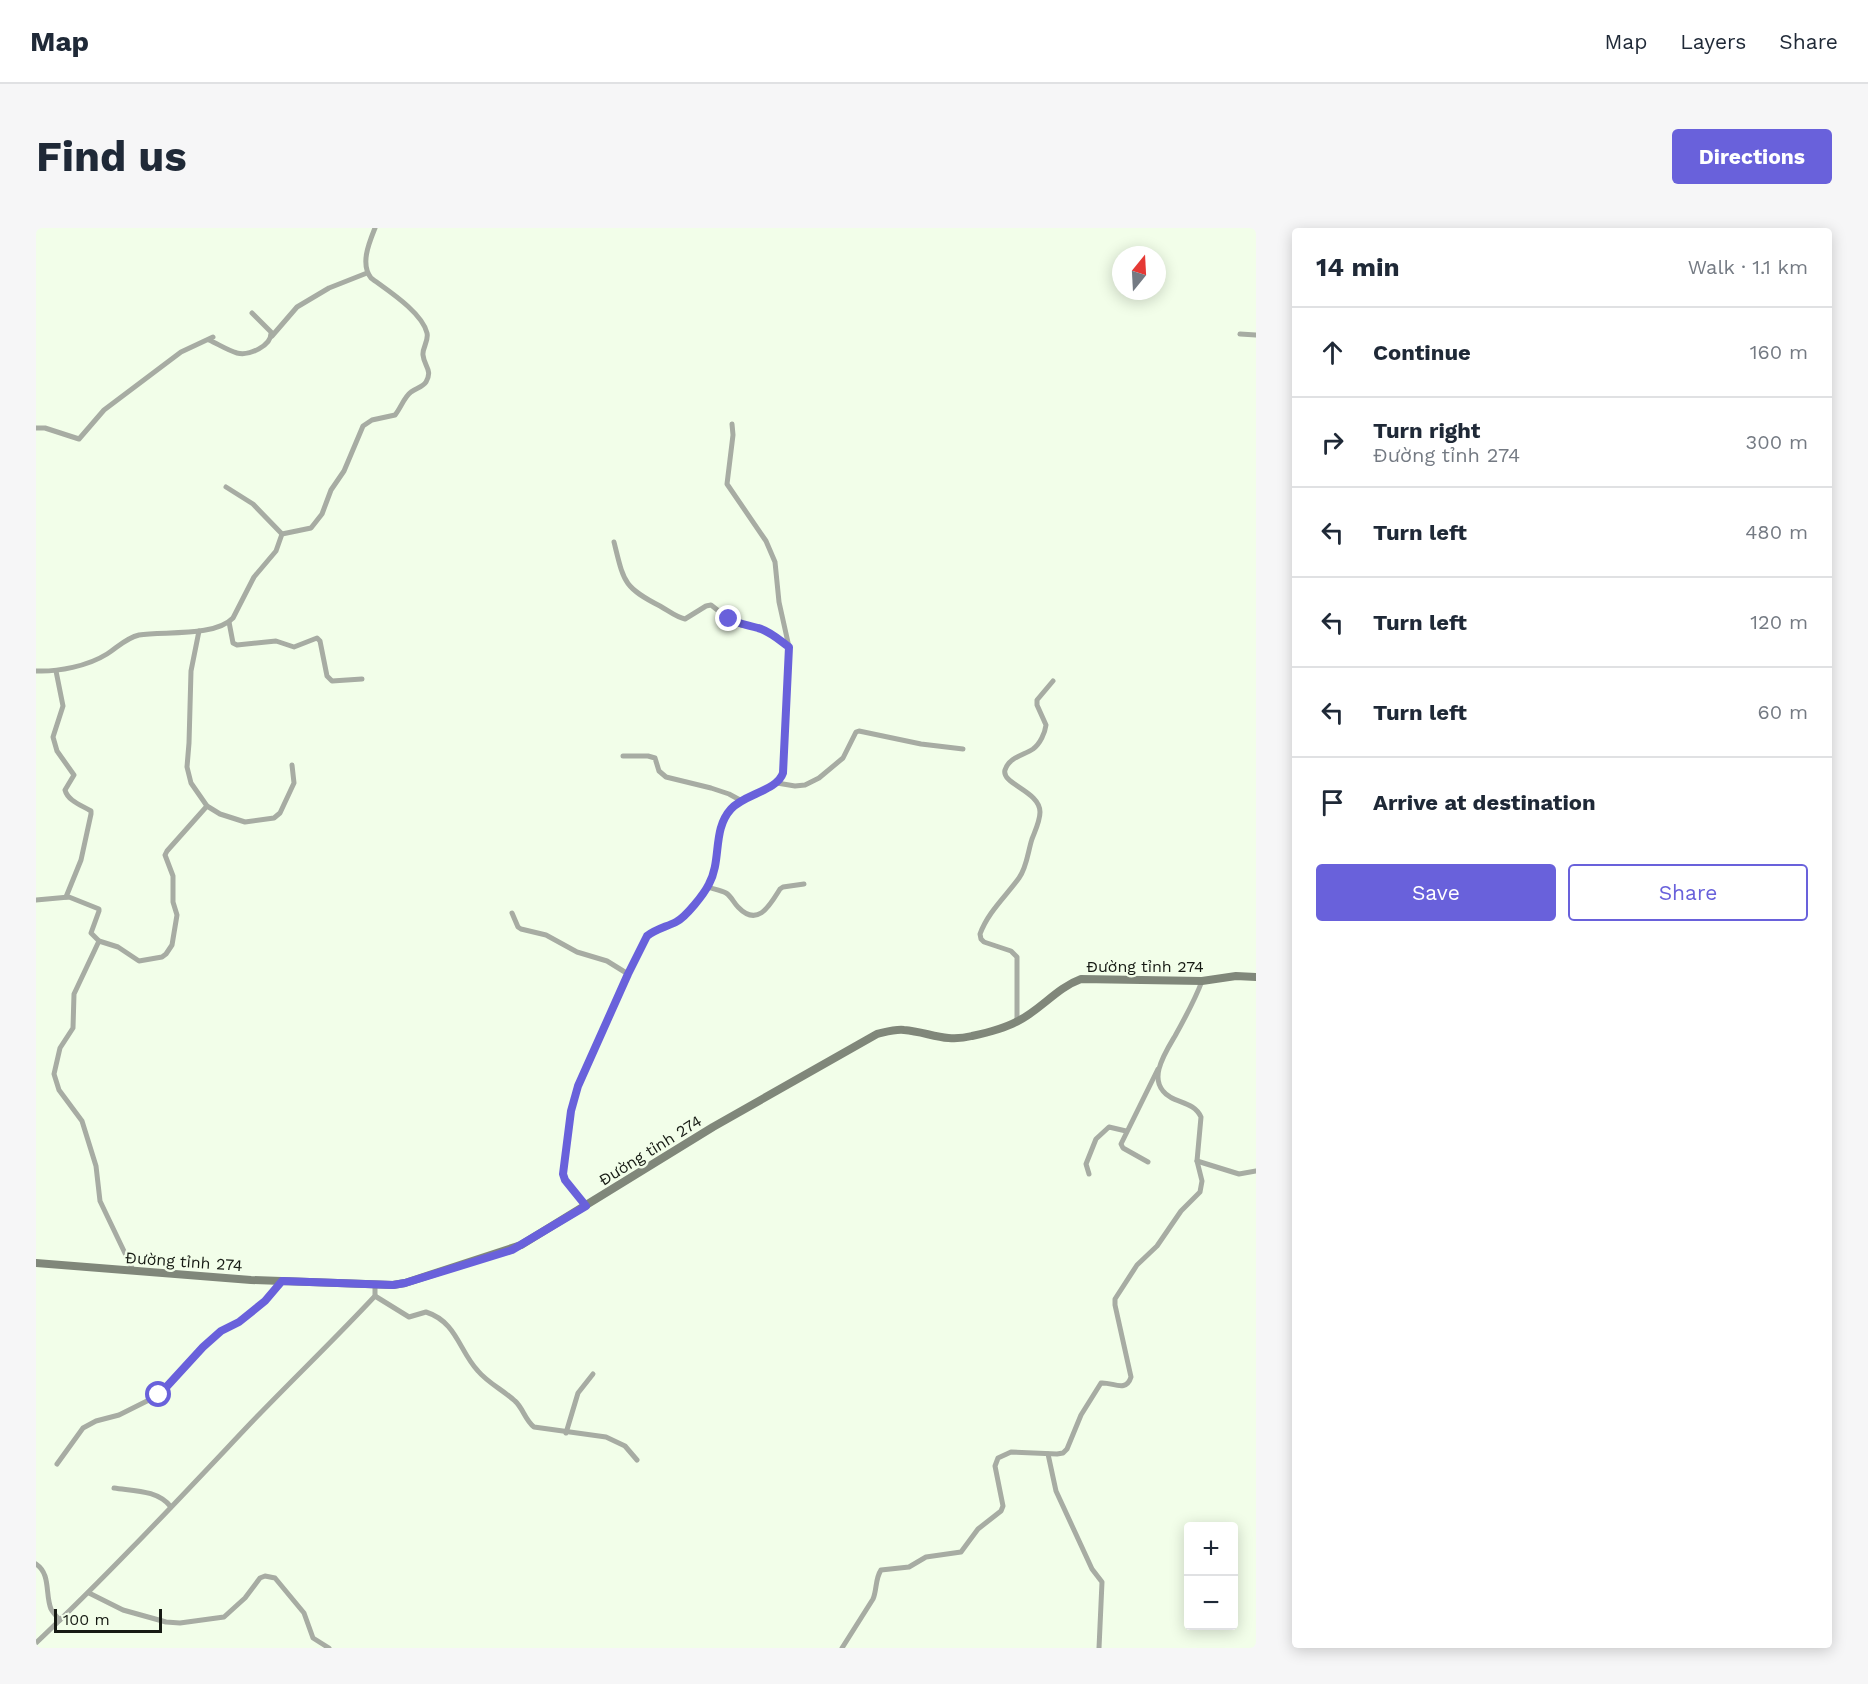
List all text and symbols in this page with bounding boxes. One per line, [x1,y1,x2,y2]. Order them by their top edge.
text: Map [30,25,89,58]
text: Map [1604,29,1647,54]
text: Layers [1680,29,1746,54]
text: Share [1779,29,1838,54]
button: Directions [1672,129,1832,184]
text: Find us [36,132,187,181]
north arrow [1112,246,1166,300]
text: 14 min [1316,252,1400,282]
text: Walk · 1.1 km [1688,255,1808,279]
icon: ahead [1316,336,1349,369]
text: Continue [1373,340,1471,365]
text: 160 m [1750,340,1808,364]
text: Turn right [1373,418,1480,443]
icon: right [1316,426,1349,459]
text: 300 m [1746,430,1808,454]
text: Đường tỉnh 274 [1373,443,1520,467]
icon: left [1316,516,1349,549]
text: Turn left [1373,520,1467,545]
text: 480 m [1745,520,1808,544]
route end [715,605,741,631]
icon: left [1316,606,1349,639]
text: Turn left [1373,610,1467,635]
text: 120 m [1750,610,1808,634]
icon: left [1316,696,1349,729]
text: Turn left [1373,700,1467,725]
text: 60 m [1758,700,1808,724]
icon: arrive [1316,786,1349,819]
text: Arrive at destination [1373,790,1596,815]
button: Save [1316,864,1556,921]
button: Share [1568,864,1808,921]
street label: Đường tỉnh 274 [1086,957,1204,976]
street label: Đường tỉnh 274 [595,1111,705,1190]
street label: Đường tỉnh 274 [125,1248,244,1275]
route start [145,1381,171,1407]
map controls [1184,1522,1238,1630]
button: + [1184,1522,1238,1576]
button: − [1184,1576,1238,1630]
scale bar [54,1606,162,1634]
text: 100 m [63,1610,110,1629]

